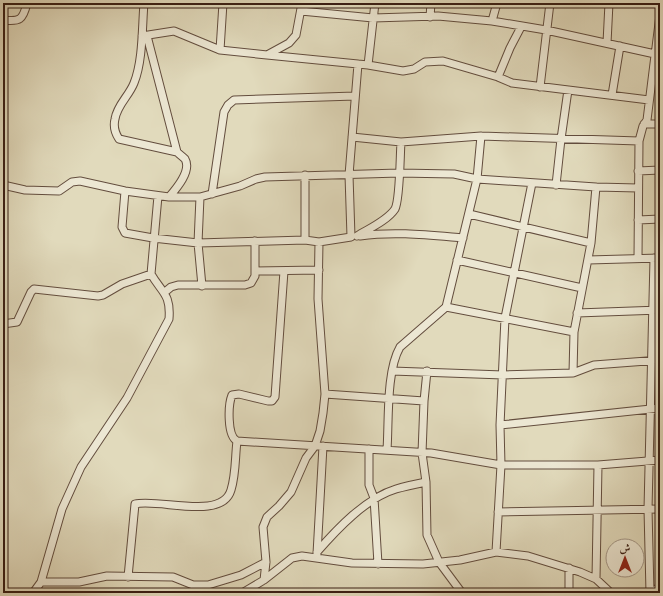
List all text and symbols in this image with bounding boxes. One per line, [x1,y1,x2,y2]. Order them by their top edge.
north arrow [605,538,645,578]
text: ش [620,542,631,555]

